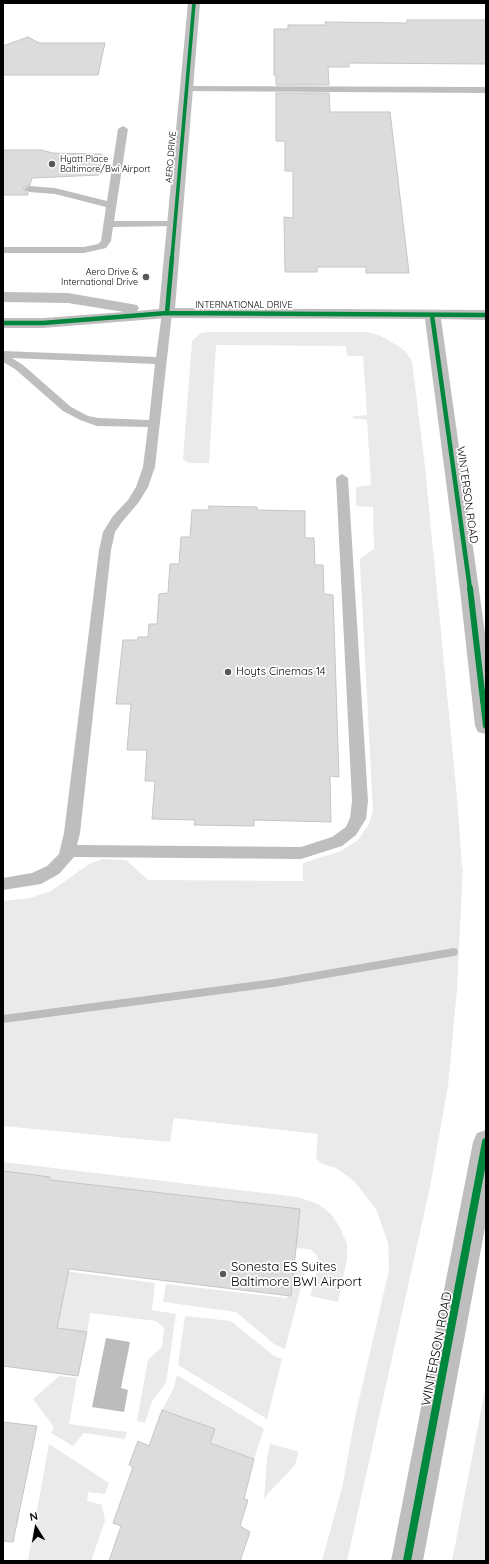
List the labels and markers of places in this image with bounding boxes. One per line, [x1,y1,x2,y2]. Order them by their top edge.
place label: Hyatt Place Baltimore/Bwi Airport [60,154,151,175]
marker: Hyatt Place Baltimore/Bwi Airport [47,159,57,169]
place label: Aero Drive & International Drive [61,267,138,288]
marker: Aero Drive & International Drive [141,272,151,282]
place label: Hoyts Cinemas 14 [236,665,326,679]
marker: Hoyts Cinemas 14 [223,667,233,677]
place label: Sonesta ES Suites Baltimore BWI Airport [231,1259,362,1290]
marker: Sonesta ES Suites Baltimore BWI Airport [218,1269,228,1279]

